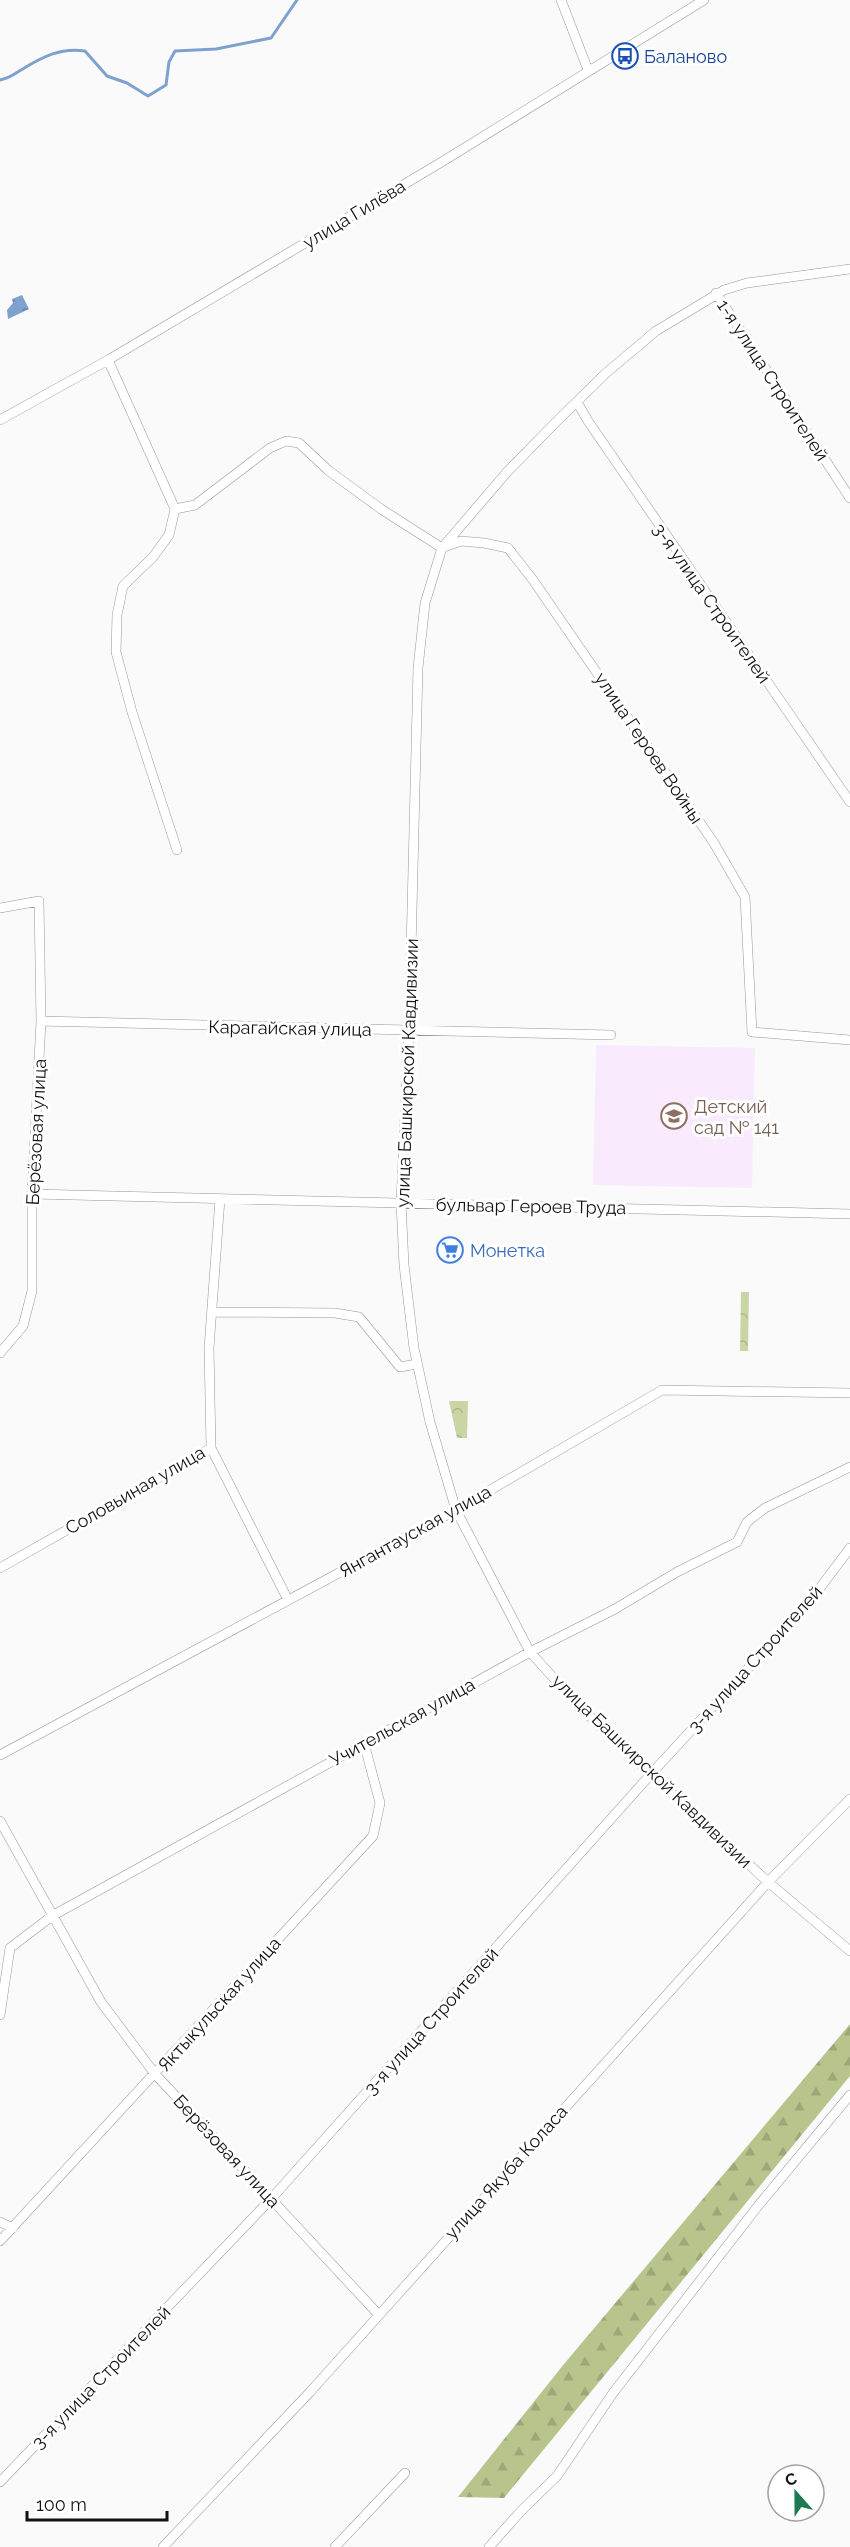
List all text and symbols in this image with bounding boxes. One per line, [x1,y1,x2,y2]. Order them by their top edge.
bus stop icon: Баланово [610,41,640,71]
place label: Баланово [644,46,727,67]
street label: улица Гилёва [299,175,409,253]
street label: 1-я улица Строителей [713,295,833,465]
street label: 3-я улица Строителей [649,519,775,687]
street label: улица Героев Войны [591,668,707,828]
street label: улица Башкирской Кавдивизии [392,938,422,1208]
street label: Карагайская улица [208,1016,372,1040]
street label: Берёзовая улица [22,1058,50,1206]
place label: Детский сад № 141 [694,1096,779,1138]
school or university icon: Детский сад № 141 [659,1101,689,1131]
street label: бульвар Героев Труда [436,1194,626,1218]
supermarket icon: Монетка [435,1235,465,1265]
place label: Монетка [470,1240,545,1261]
street label: Соловьиная улица [61,1441,209,1539]
street label: Янгантауская улица [335,1481,495,1581]
street label: 3-я улица Строителей [684,1581,826,1737]
street label: улица Башкирской Кавдивизии [548,1670,756,1872]
street label: Учительская улица [326,1673,478,1771]
street label: Яктыкульская улица [153,1933,285,2075]
street label: 3-я улица Строителей [360,1943,502,2099]
street label: Берёзовая улица [169,2090,285,2212]
street label: улица Якуба Коласа [440,2101,572,2243]
street label: 3-я улица Строителей [27,2301,175,2453]
north arrow [766,2463,826,2523]
text: С [782,2469,799,2490]
scale bar [27,2484,166,2522]
text: 100 m [36,2494,87,2515]

